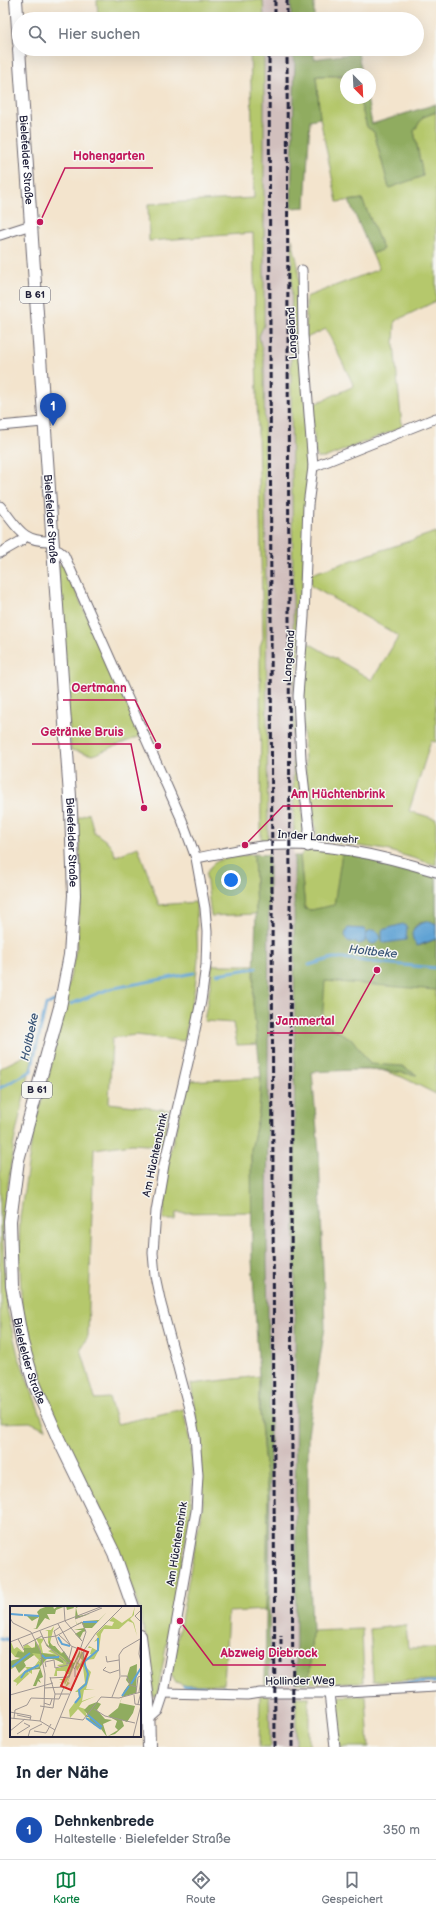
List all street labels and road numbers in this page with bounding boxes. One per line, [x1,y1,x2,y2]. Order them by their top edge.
street label: Bielefelder Straße [17,115,36,205]
road number: B 61 [20,287,50,303]
street label: Langeland [284,306,300,360]
street label: Bielefelder Straße [42,474,61,565]
street label: Langeland [281,629,297,683]
street label: Bielefelder Straße [64,797,80,888]
street label: In der Landwehr [277,828,360,846]
road number: B 61 [22,1082,52,1098]
street label: Am Hüchtenbrink [140,1111,170,1198]
street label: Bielefelder Straße [11,1316,49,1406]
street label: Am Hüchtenbrink [164,1500,190,1587]
street label: Hollinder Weg [265,1674,335,1688]

